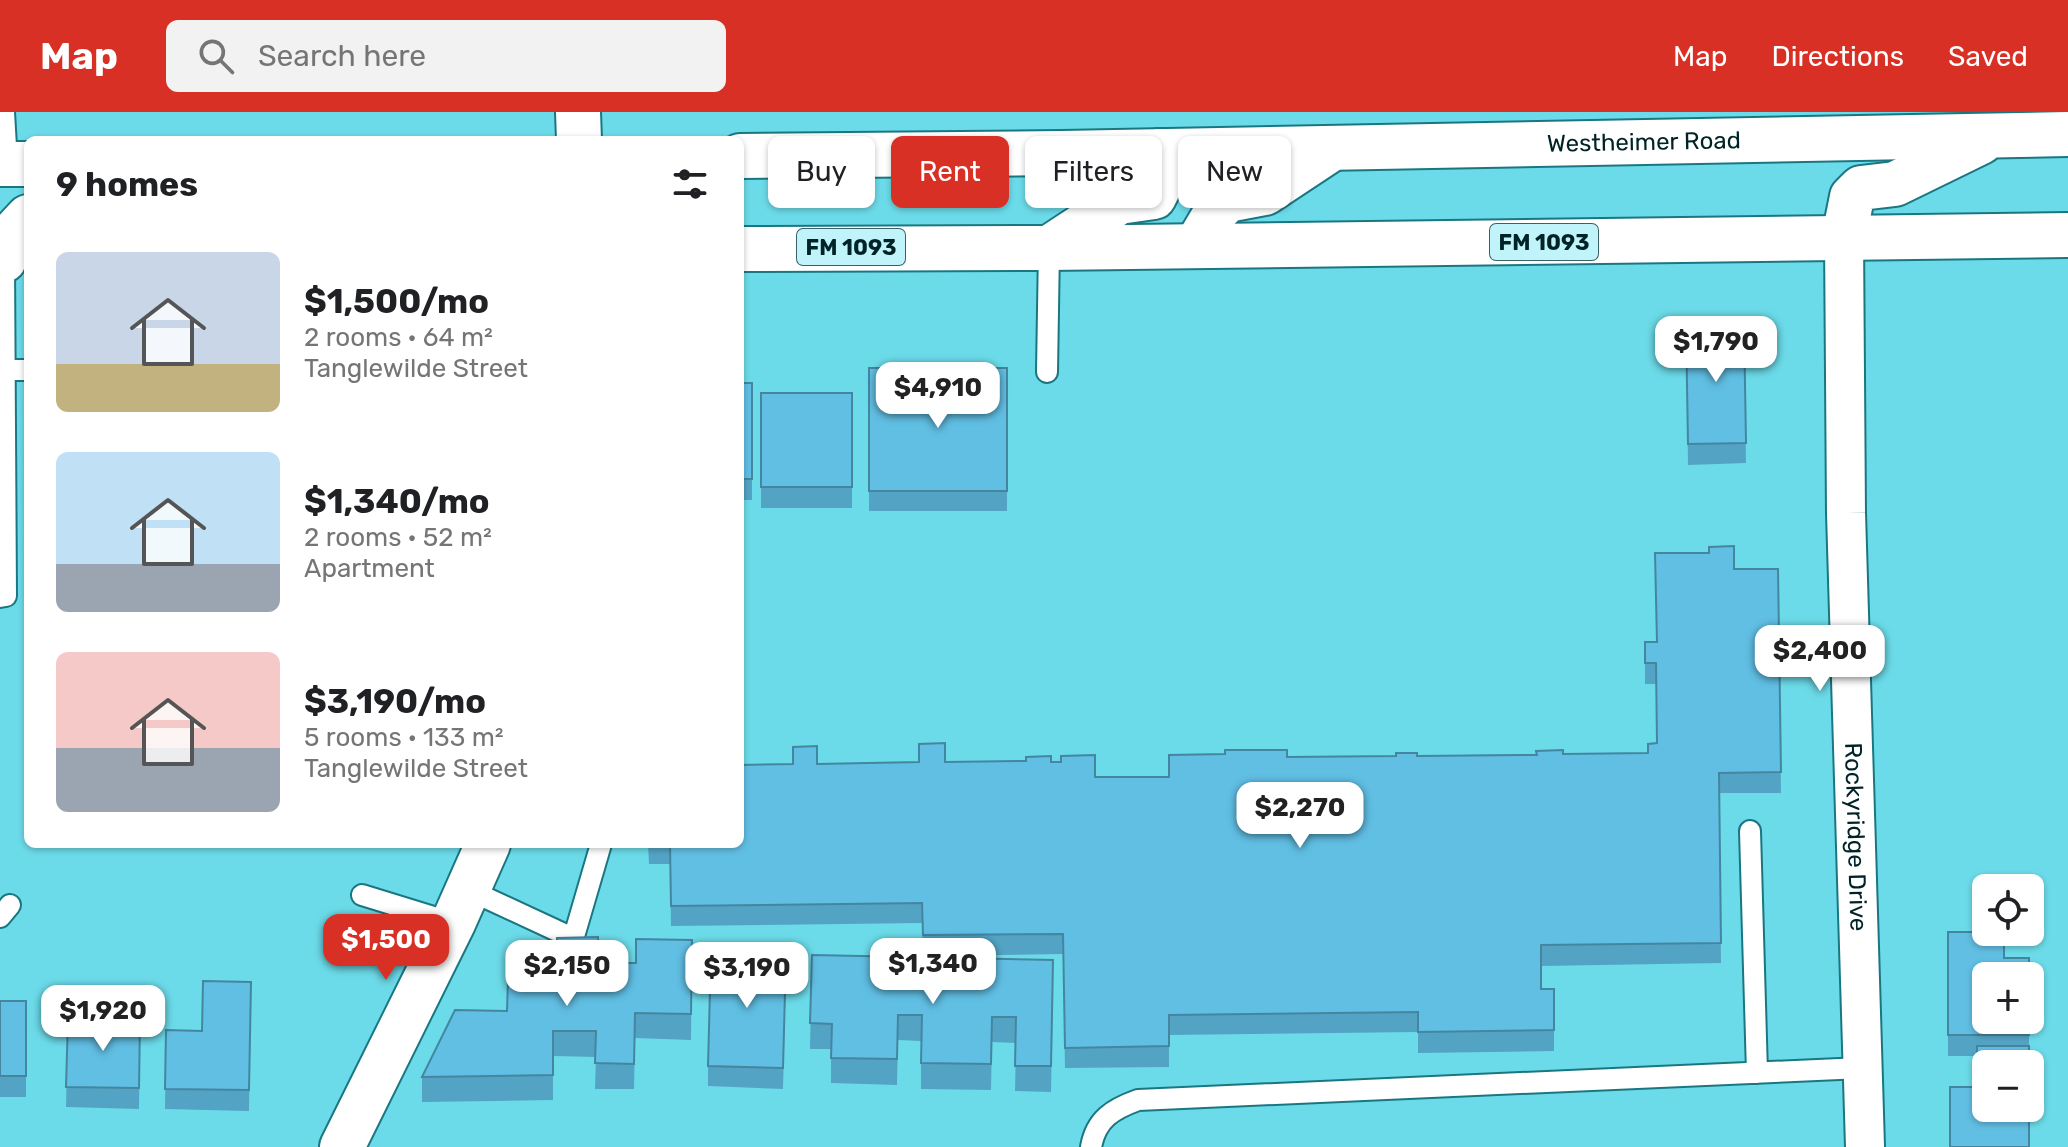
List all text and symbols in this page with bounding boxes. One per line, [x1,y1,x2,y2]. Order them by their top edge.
search box [166,20,726,92]
text: Map [40,33,118,79]
icon: search [194,34,238,78]
text: Search here [258,38,426,74]
text: Map [1673,40,1727,73]
text: Directions [1771,40,1904,73]
text: Saved [1948,40,2028,73]
street label: Westheimer Road [1547,126,1741,158]
chip: Buy [768,136,875,208]
chip: Rent [891,136,1009,208]
chip: Filters [1025,136,1162,208]
chip: New [1178,136,1291,208]
icon: filters [668,162,712,206]
text: 9 homes [56,164,198,205]
road number: FM 1093 [1490,224,1598,260]
road number: FM 1093 [797,229,905,265]
text: $1,500/mo [304,281,489,322]
icon: home [120,284,216,380]
pin: $1,790 [1651,316,1781,384]
text: 2 rooms · 64 m² [304,322,493,353]
text: $1,790 [1673,326,1759,357]
text: Tanglewilde Street [304,353,528,384]
pin: $4,910 [873,362,1003,430]
text: $4,910 [894,372,982,403]
text: $1,340/mo [304,481,490,522]
icon: home [120,484,216,580]
text: 2 rooms · 52 m² [304,522,492,553]
text: Apartment [304,553,435,584]
pin: $2,400 [1755,625,1885,693]
text: $2,400 [1773,635,1867,666]
text: $3,190/mo [304,681,486,722]
icon: home [120,684,216,780]
text: 5 rooms · 133 m² [304,722,504,753]
street label: Rockyridge Drive [1839,742,1873,932]
text: Tanglewilde Street [304,753,528,784]
pin: $2,270 [1235,782,1365,850]
text: $2,270 [1255,792,1345,823]
map controls [1972,874,2044,1122]
button: locate [1972,874,2044,946]
pin: $1,500 [321,914,451,982]
text: $1,500 [341,924,431,955]
pin: $1,340 [868,938,998,1006]
pin: $2,150 [502,940,632,1008]
pin: $3,190 [682,942,812,1010]
text: $1,340 [888,948,978,979]
text: $2,150 [523,950,611,981]
text: $3,190 [703,952,791,983]
button: + [1972,962,2044,1034]
pin: $1,920 [38,985,168,1053]
text: $1,920 [59,995,147,1026]
button: − [1972,1050,2044,1122]

